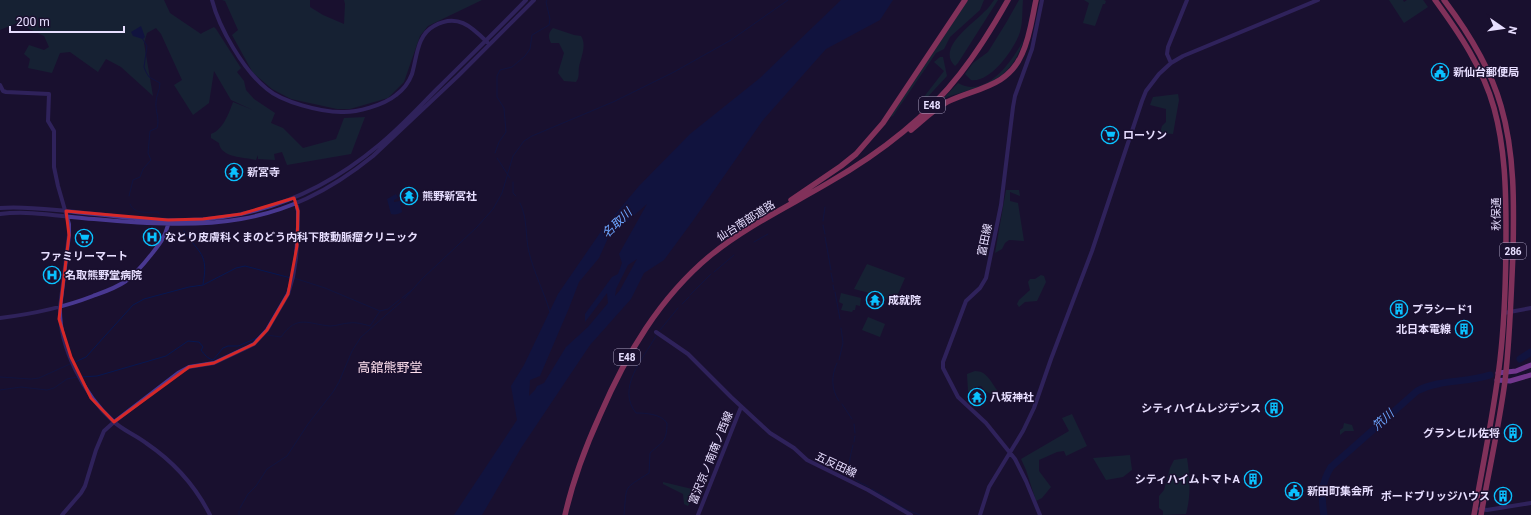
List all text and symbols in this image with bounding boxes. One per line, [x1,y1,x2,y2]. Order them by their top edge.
scale bar [10,8,124,34]
north arrow [1483,8,1523,48]
text: 200 m [16,15,50,29]
text: N [1505,25,1519,36]
public building icon: 新仙台郵便局 [1430,62,1450,82]
place label: 新仙台郵便局 [1453,66,1519,79]
road number: E48 [919,97,945,113]
supermarket icon: ローソン [1100,125,1120,145]
place label: ローソン [1123,129,1167,142]
temple icon: 新宮寺 [224,162,244,182]
place label: 新宮寺 [247,166,280,179]
temple icon: 熊野新宮社 [399,186,419,206]
place label: 熊野新宮社 [422,190,477,203]
street label: 仙台南部道路 [715,198,777,244]
street label: 秋保通 [1490,198,1503,231]
water label: 名取川 [599,204,636,241]
street label: 富田線 [975,223,995,257]
hospital icon: なとり皮膚科くまのどう内科下肢動脈瘤クリニック [142,227,162,247]
supermarket icon: ファミリーマート [74,228,94,248]
place label: なとり皮膚科くまのどう内科下肢動脈瘤クリニック [165,231,418,244]
road number: 286 [1500,243,1526,259]
place label: ファミリーマート [40,250,128,263]
hospital icon: 名取熊野堂病院 [42,265,62,285]
place label: 名取熊野堂病院 [65,269,142,282]
temple icon: 成就院 [865,290,885,310]
place label: 成就院 [888,294,921,307]
building icon: プラシード1 [1389,299,1409,319]
place label: プラシード1 [1412,303,1473,316]
building icon: 北日本電線 [1454,319,1474,339]
place label: 北日本電線 [1396,323,1451,336]
road number: E48 [614,349,640,365]
district label: 高舘熊野堂 [357,360,423,375]
temple icon: 八坂神社 [967,387,987,407]
place label: 八坂神社 [990,391,1034,404]
building icon: シティハイムレジデンス [1264,398,1284,418]
place label: シティハイムレジデンス [1141,402,1261,415]
water label: 笊川 [1369,405,1398,433]
street label: 富沢京ノ南南ノ西線 [686,410,736,506]
building icon: グランヒル佐将 [1503,423,1523,443]
place label: グランヒル佐将 [1423,427,1500,440]
street label: 五反田線 [813,450,859,480]
building icon: シティハイムトマトA [1243,469,1263,489]
place label: シティハイムトマトA [1135,473,1241,486]
public building icon: 新田町集会所 [1284,481,1304,501]
place label: 新田町集会所 [1307,485,1373,498]
building icon: ボードブリッジハウス [1493,486,1513,506]
place label: ボードブリッジハウス [1381,490,1490,503]

